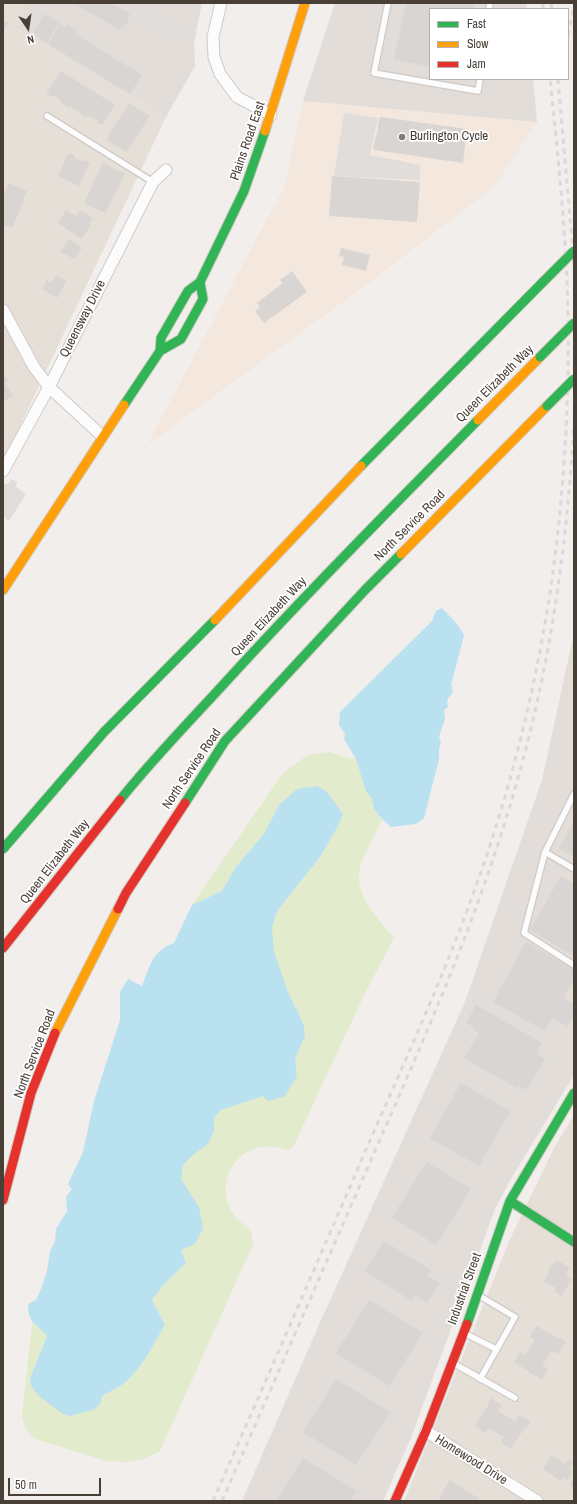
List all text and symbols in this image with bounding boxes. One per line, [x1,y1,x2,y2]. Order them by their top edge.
north arrow [8,8,48,48]
legend [429,8,569,80]
text: Fast [467,16,486,32]
text: N [26,32,35,47]
text: Slow [467,36,488,52]
text: Jam [467,56,486,72]
street label: Plains Road East [227,100,269,182]
place label: Burlington Cycle [410,129,488,145]
marker: Burlington Cycle [397,132,407,142]
street label: Queensway Drive [57,278,109,360]
street label: Queen Elizabeth Way [453,342,537,426]
street label: North Service Road [371,487,449,565]
street label: Queen Elizabeth Way [228,574,310,660]
street label: North Service Road [159,726,225,812]
street label: Queen Elizabeth Way [17,816,93,908]
street label: North Service Road [11,1008,59,1100]
street label: Industrial Street [445,1251,485,1327]
street label: Homewood Drive [432,1432,510,1488]
scale bar [10,1470,103,1496]
text: 50 m [15,1477,37,1493]

